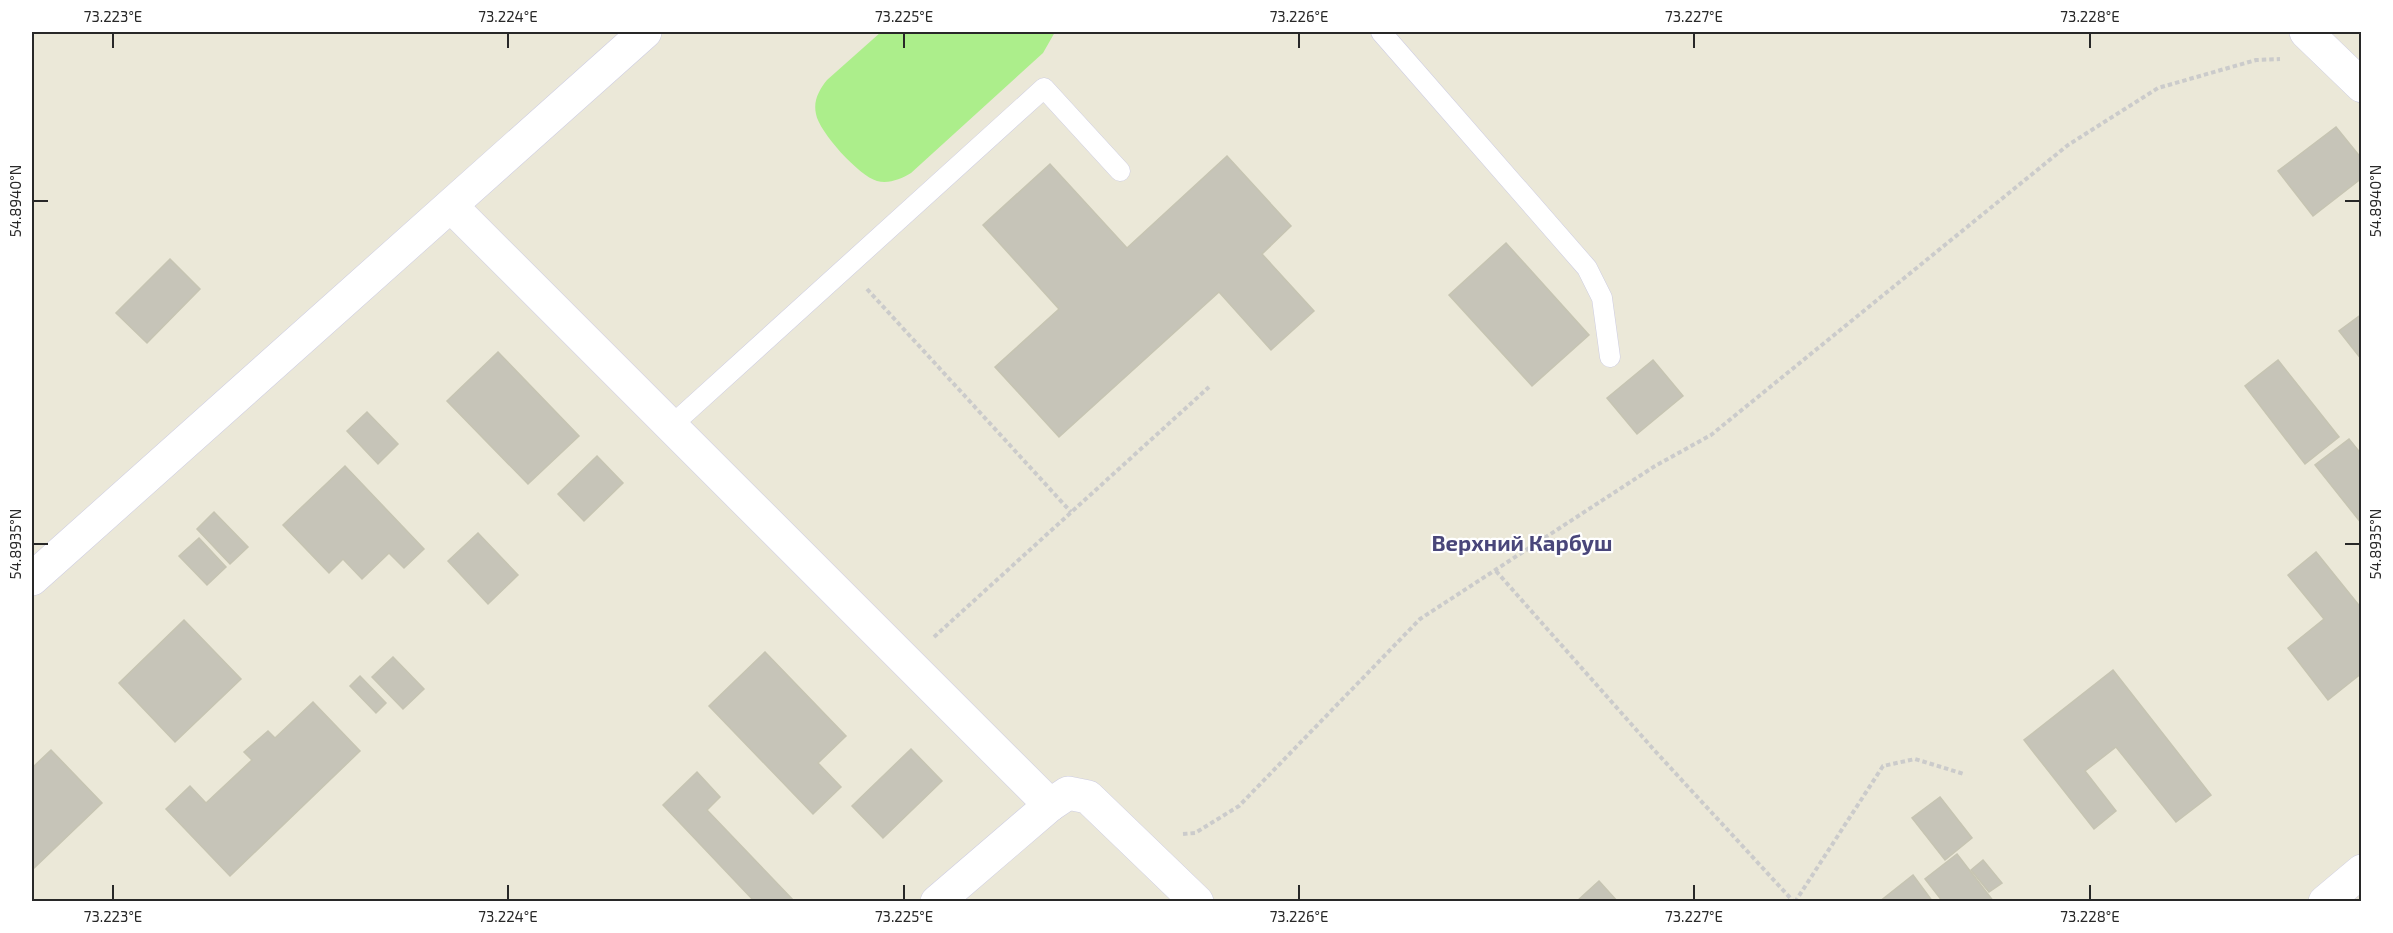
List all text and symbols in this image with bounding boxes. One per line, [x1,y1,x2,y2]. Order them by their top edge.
text: 73.223°E [84,7,142,25]
text: 73.224°E [478,7,538,25]
text: 73.225°E [875,7,933,25]
text: 73.226°E [1270,7,1328,25]
text: 73.227°E [1665,7,1723,25]
text: 73.228°E [2060,7,2120,25]
text: 54.8940°N [6,165,24,237]
text: 54.8940°N [2366,165,2384,237]
text: 54.8935°N [6,509,24,579]
text: 54.8935°N [2366,509,2384,579]
district label: Верхний Карбуш [1432,529,1612,555]
text: 73.223°E [84,907,142,925]
text: 73.224°E [478,907,538,925]
text: 73.225°E [875,907,933,925]
text: 73.226°E [1270,907,1328,925]
text: 73.227°E [1665,907,1723,925]
text: 73.228°E [2060,907,2120,925]

